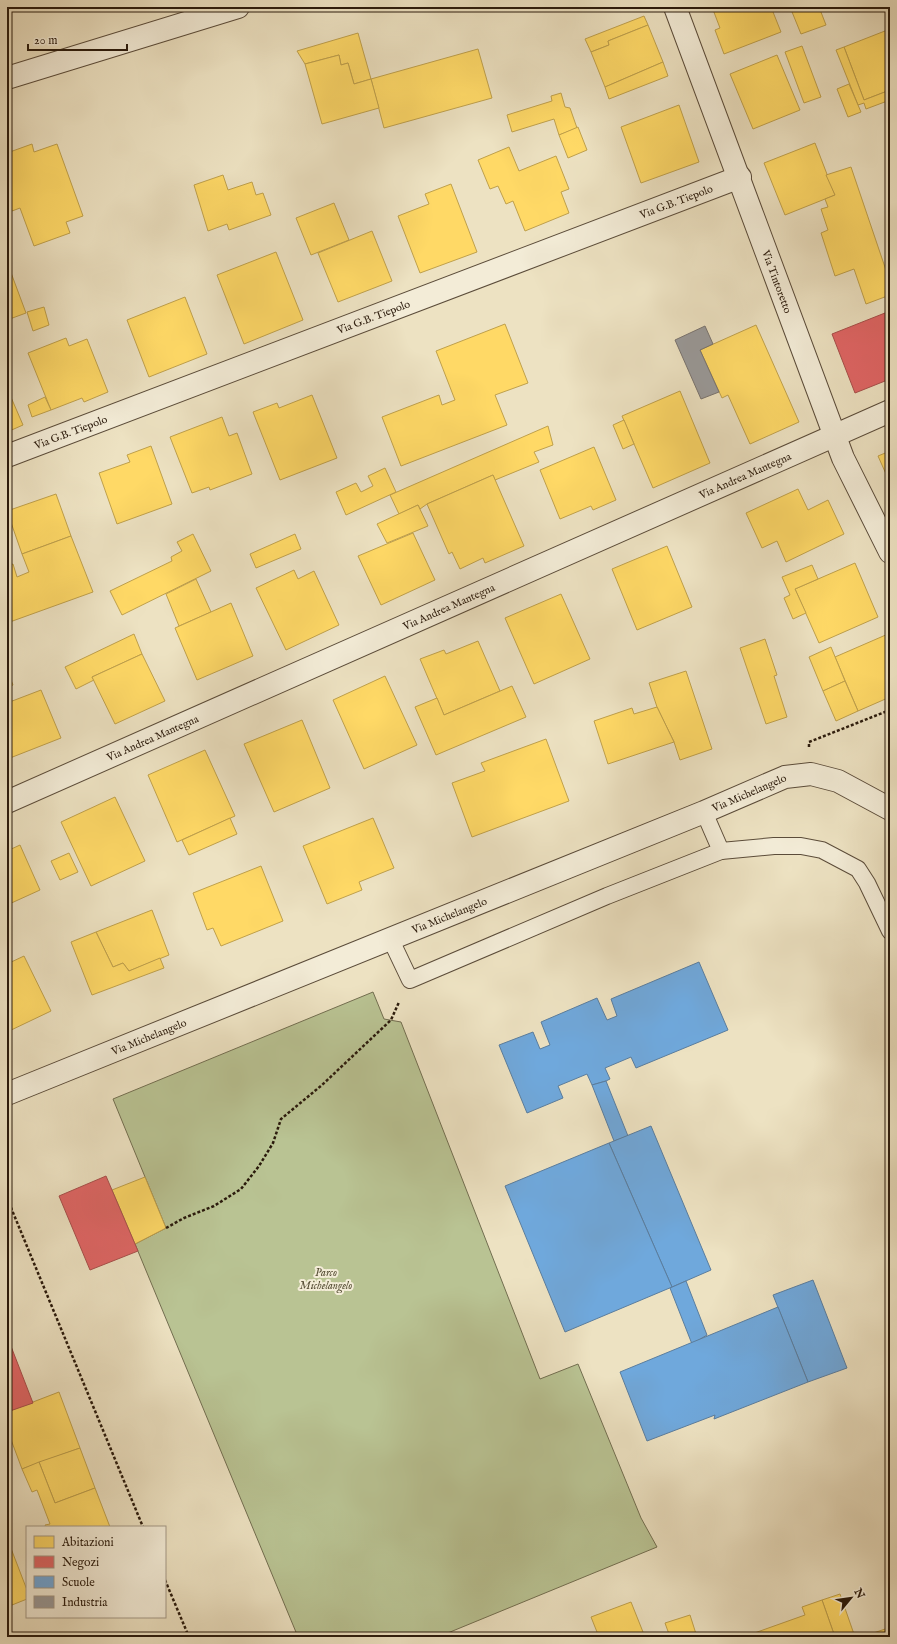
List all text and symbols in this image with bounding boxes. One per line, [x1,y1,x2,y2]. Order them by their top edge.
scale bar [28,26,127,52]
text: 20 m [34,33,57,48]
street label: Via G.B. Tiepolo [637,182,715,223]
street label: Via Tintoretto [758,247,795,316]
street label: Via G.B. Tiepolo [334,297,412,338]
street label: Via G.B. Tiepolo [31,412,109,453]
street label: Via Andrea Mantegna [696,450,794,503]
street label: Via Andrea Mantegna [400,581,497,634]
street label: Via Andrea Mantegna [104,712,201,765]
street label: Via Michelangelo [709,771,789,816]
street label: Via Michelangelo [409,895,489,938]
street label: Via Michelangelo [109,1016,189,1059]
park label: Parco Michelangelo [300,1266,352,1294]
legend [26,1526,166,1618]
text: Abitazioni [61,1535,114,1550]
text: Negozi [62,1555,99,1570]
text: Scuole [62,1575,95,1590]
north arrow [831,1578,871,1618]
text: N [850,1585,868,1602]
text: Industria [62,1595,108,1610]

